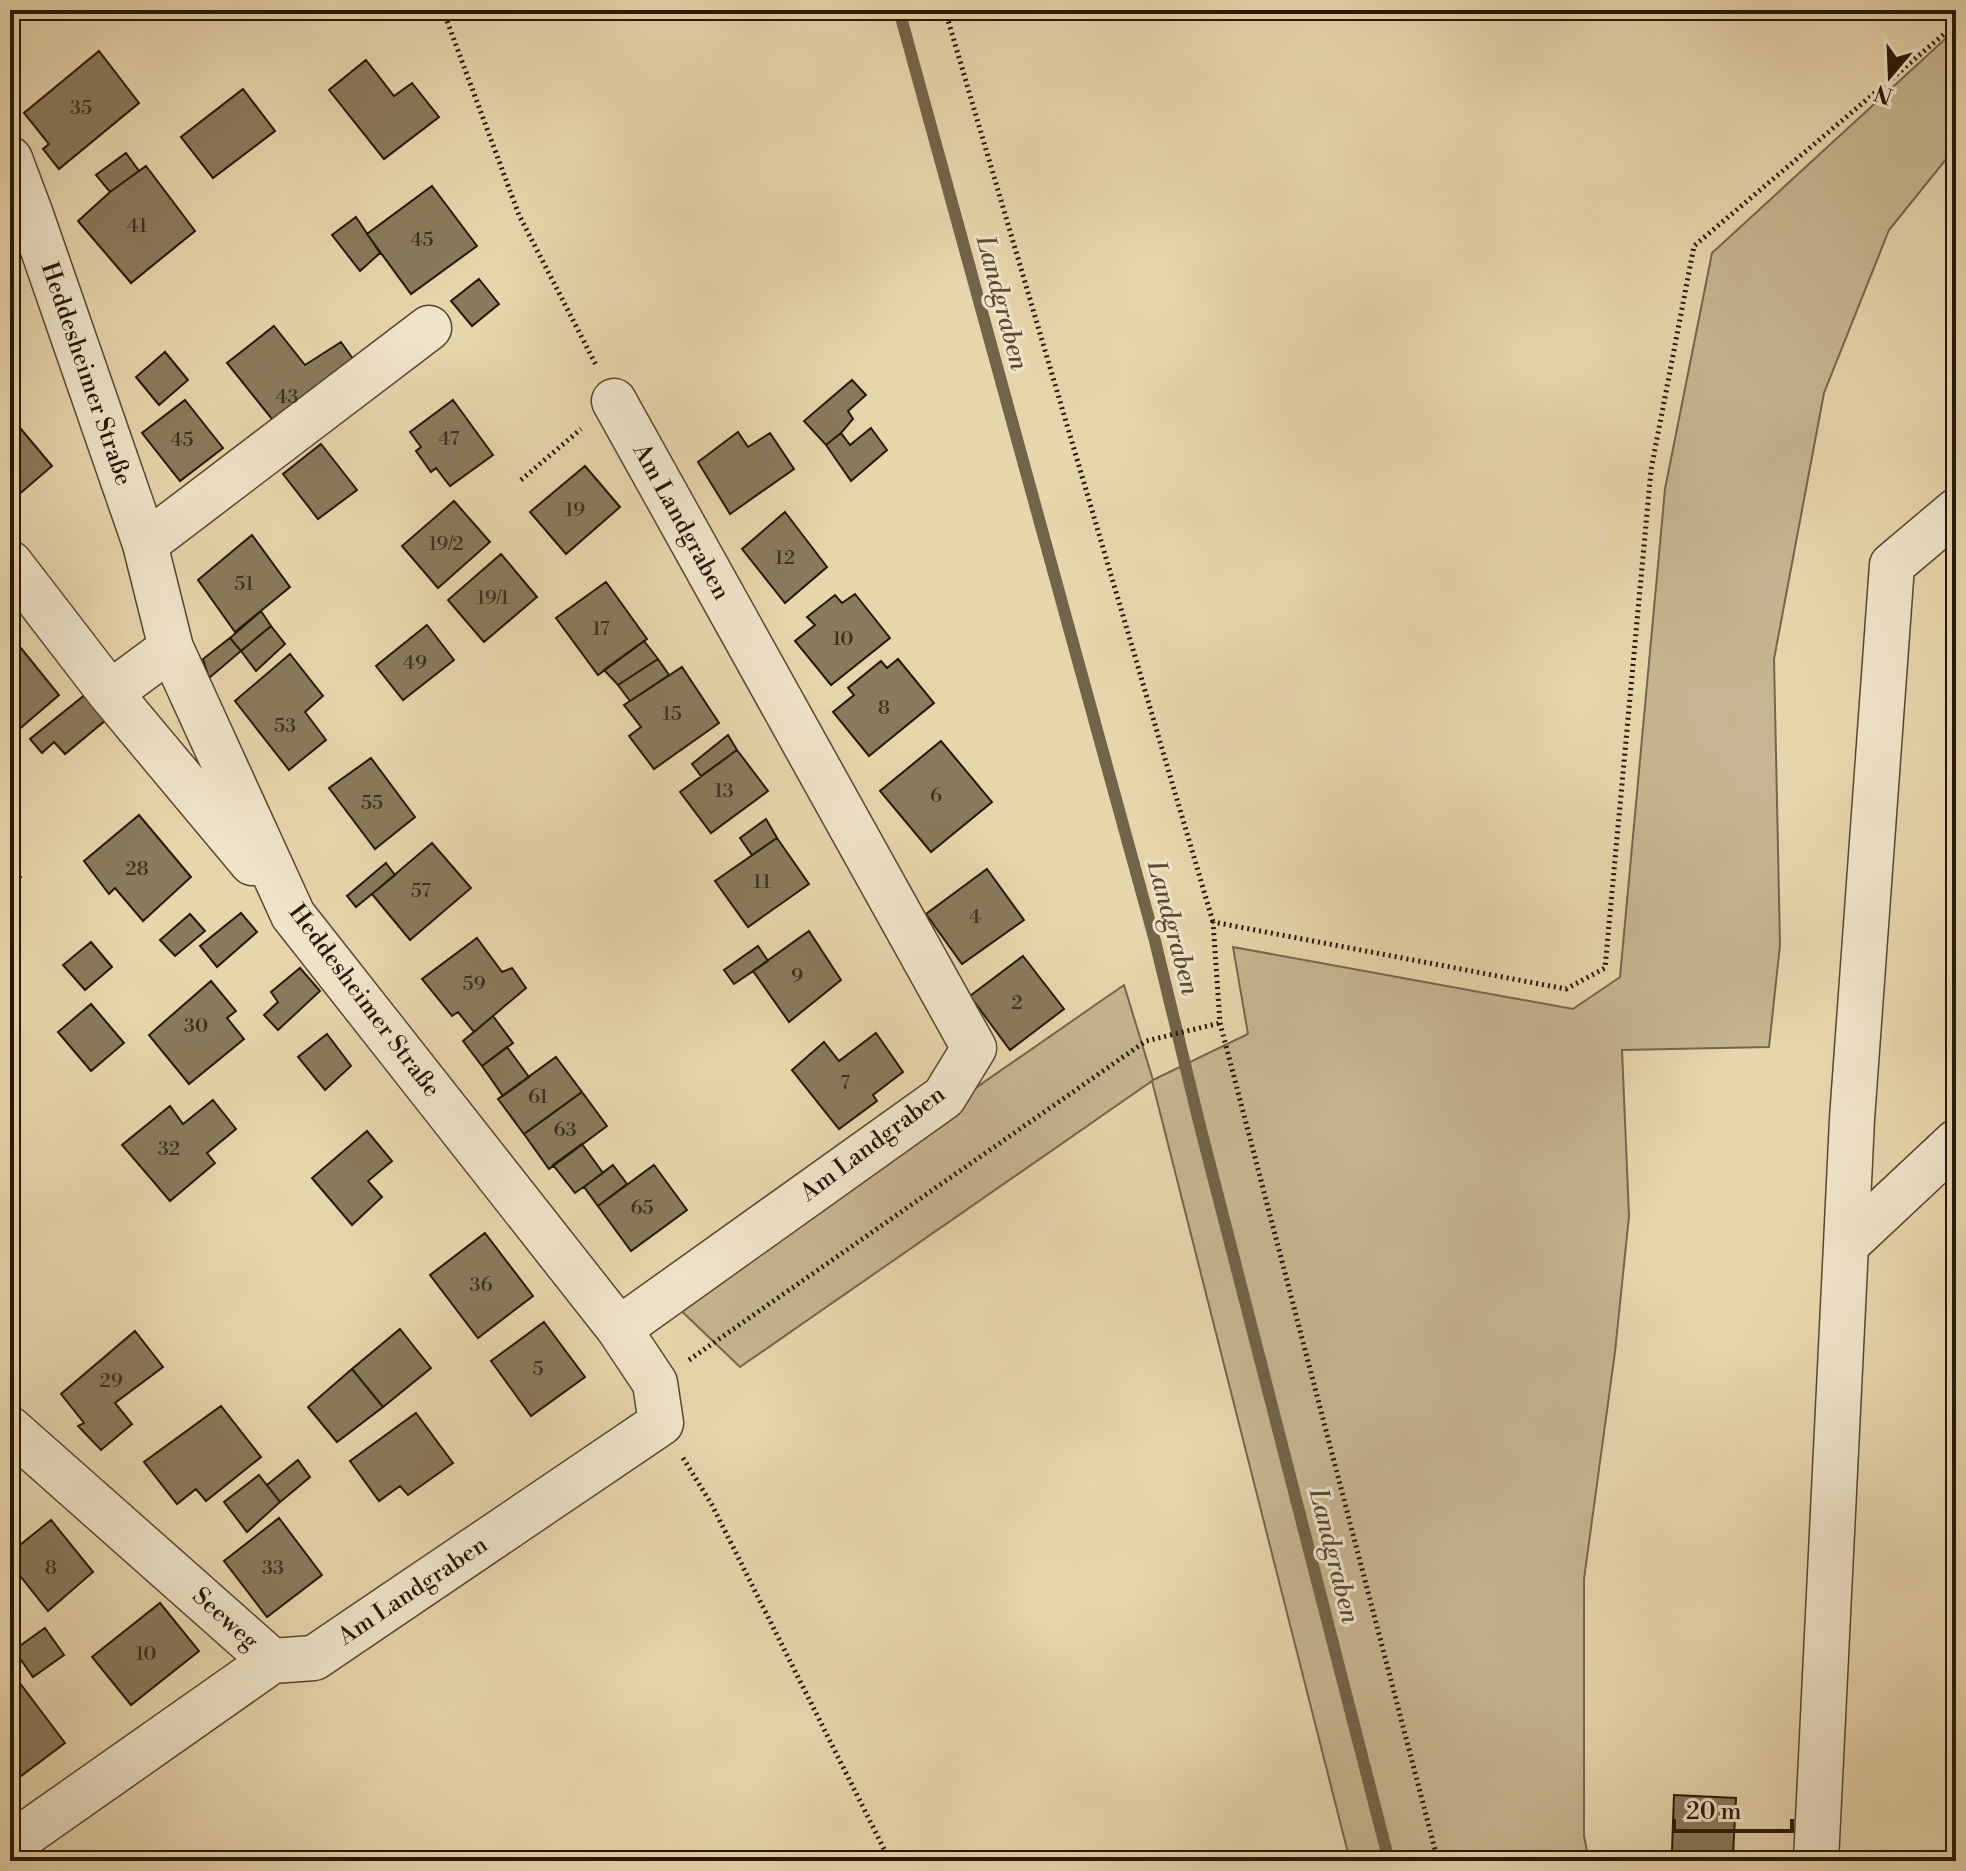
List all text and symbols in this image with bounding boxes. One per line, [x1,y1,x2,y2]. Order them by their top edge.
north arrow [1850,36,1930,116]
text: N [1871,78,1897,109]
house number: 35 [70,96,92,121]
house number: 41 [127,214,148,239]
house number: 45 [411,228,433,253]
water label: Landgraben [968,231,1035,374]
street label: Heddesheimer Straße [34,258,138,490]
house number: 43 [276,385,298,410]
house number: 47 [438,427,460,452]
house number: 45 [171,428,193,453]
street label: Am Landgraben [625,438,736,605]
house number: 19 [565,498,585,523]
house number: 19/2 [428,532,464,557]
house number: 12 [775,546,795,571]
house number: 51 [234,572,254,597]
house number: 19/1 [477,586,510,611]
house number: 17 [592,617,610,642]
house number: 10 [832,627,854,652]
house number: 49 [403,651,427,676]
house number: 8 [878,696,890,721]
house number: 15 [662,702,682,727]
house number: 53 [274,714,296,739]
house number: 13 [714,779,734,804]
house number: 6 [930,784,942,809]
house number: 55 [361,791,383,816]
water label: Landgraben [1139,856,1206,999]
house number: 28 [125,857,149,882]
house number: 11 [753,870,771,895]
house number: 57 [411,879,431,904]
street label: Heddesheimer Straße [282,898,446,1104]
house number: 4 [969,905,981,930]
house number: 9 [791,964,803,989]
house number: 59 [462,972,486,997]
house number: 2 [1011,991,1023,1016]
house number: 30 [184,1014,208,1039]
house number: 7 [840,1071,850,1096]
street label: Am Landgraben [794,1080,951,1209]
house number: 61 [528,1085,548,1110]
house number: 63 [553,1118,577,1143]
house number: 32 [158,1137,180,1162]
house number: 65 [630,1196,654,1221]
house number: 36 [469,1273,493,1298]
house number: 5 [532,1357,544,1382]
house number: 29 [99,1369,123,1394]
water label: Landgraben [1302,1484,1366,1627]
street label: Am Landgraben [332,1530,493,1653]
house number: 8 [45,1556,57,1581]
house number: 33 [262,1556,284,1581]
street label: Seeweg [186,1581,265,1657]
house number: 10 [135,1642,157,1667]
scale bar [1674,1783,1792,1833]
text: 20 m [1686,1797,1742,1827]

